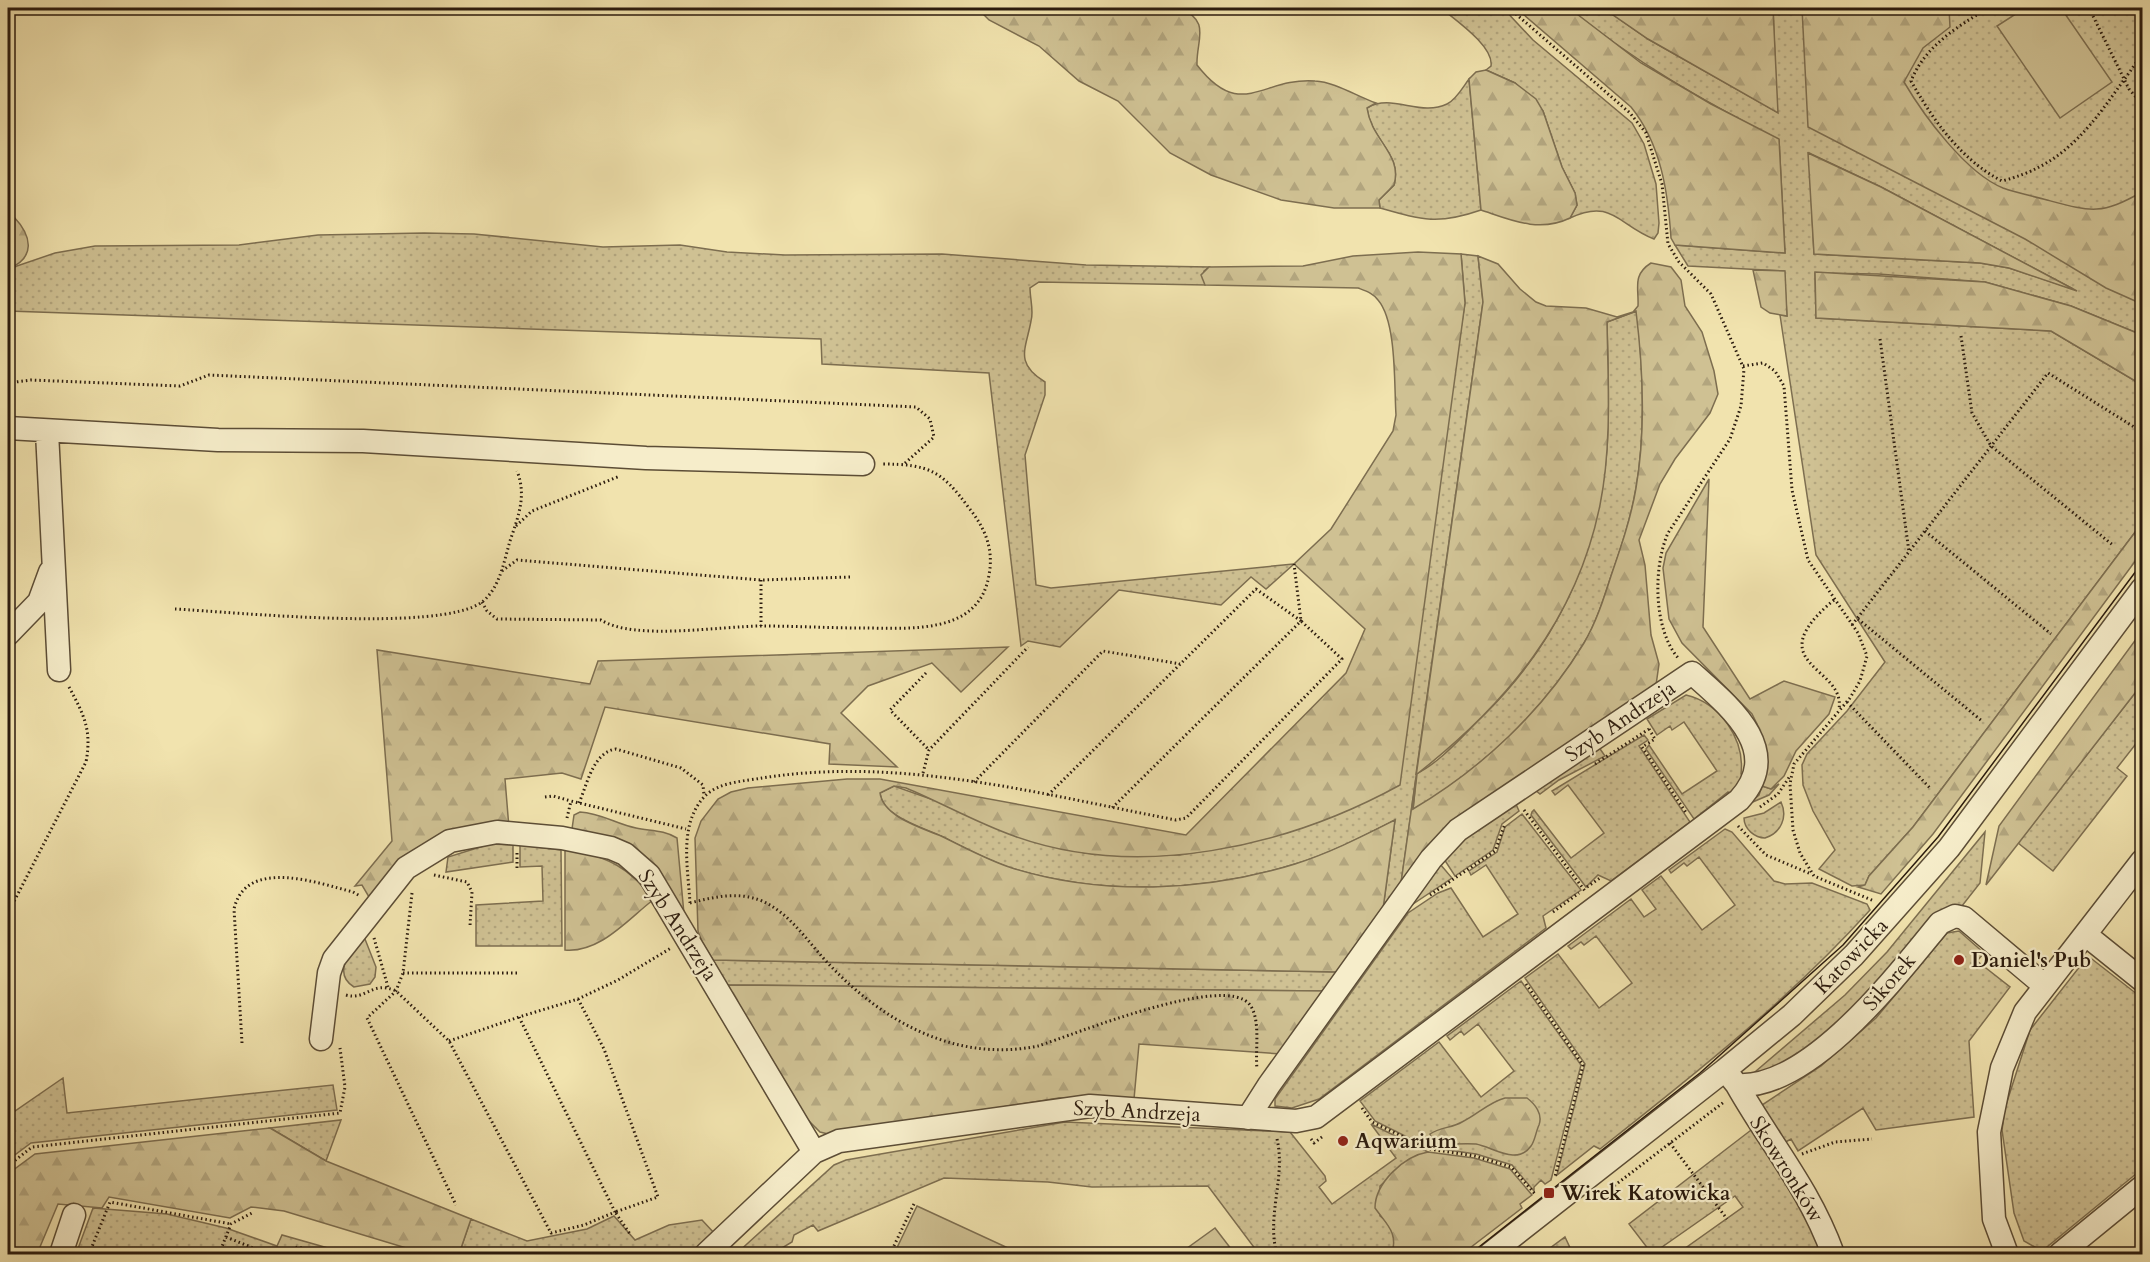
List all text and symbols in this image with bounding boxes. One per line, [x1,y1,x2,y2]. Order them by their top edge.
street label: Szyb Andrzeja [1559,674,1681,769]
street label: Szyb Andrzeja [631,864,724,987]
street label: Katowicka [1808,912,1895,1001]
place label: Daniel's Pub [1971,946,2091,975]
street label: Sikorek [1856,947,1923,1017]
marker: Daniel's Pub [1952,953,1966,967]
street label: Szyb Andrzeja [1073,1094,1201,1129]
street label: Skowronków [1742,1111,1831,1228]
place label: Aqwarium [1355,1127,1458,1156]
marker: Aqwarium [1336,1134,1350,1148]
place label: Wirek Katowicka [1560,1179,1731,1208]
marker: Wirek Katowicka [1542,1186,1556,1200]

